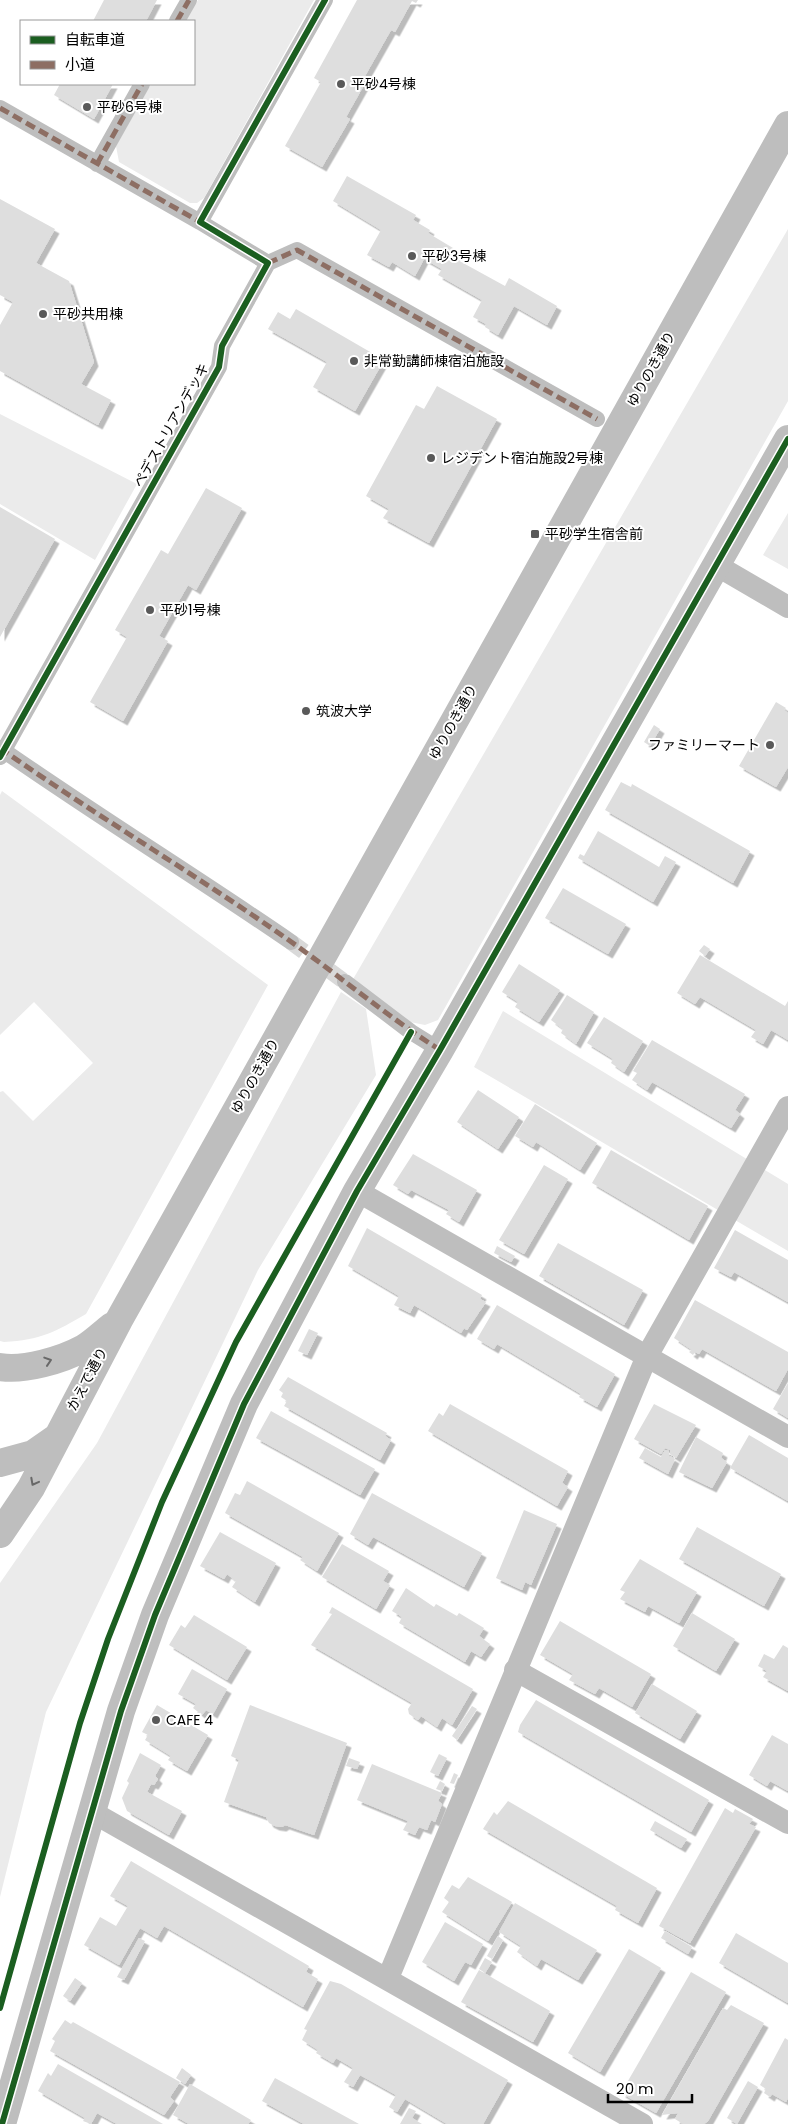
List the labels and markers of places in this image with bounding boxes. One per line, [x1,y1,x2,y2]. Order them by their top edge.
place label: 平砂4号棟 [351,74,416,94]
marker: 平砂4号棟 [335,78,347,90]
place label: 平砂6号棟 [97,97,162,117]
marker: 平砂6号棟 [81,101,93,113]
place label: 平砂3号棟 [422,246,486,266]
marker: 平砂3号棟 [406,250,418,262]
place label: 平砂共用棟 [53,304,123,324]
marker: 平砂共用棟 [37,308,49,320]
place label: 非常勤講師棟宿泊施設 [364,351,504,371]
marker: 非常勤講師棟宿泊施設 [348,355,360,367]
place label: レジデント宿泊施設2号棟 [441,448,603,468]
marker: レジデント宿泊施設2号棟 [425,452,437,464]
place label: 平砂学生宿舎前 [545,524,643,544]
marker: 平砂学生宿舎前 [529,528,541,540]
place label: 平砂1号棟 [160,600,220,620]
marker: 平砂1号棟 [144,604,156,616]
place label: 筑波大学 [316,701,372,721]
marker: 筑波大学 [300,705,312,717]
place label: ファミリーマート [648,735,760,755]
marker: ファミリーマート [764,739,776,751]
place label: CAFE 4 [166,1710,213,1730]
marker: CAFE 4 [150,1714,162,1726]

